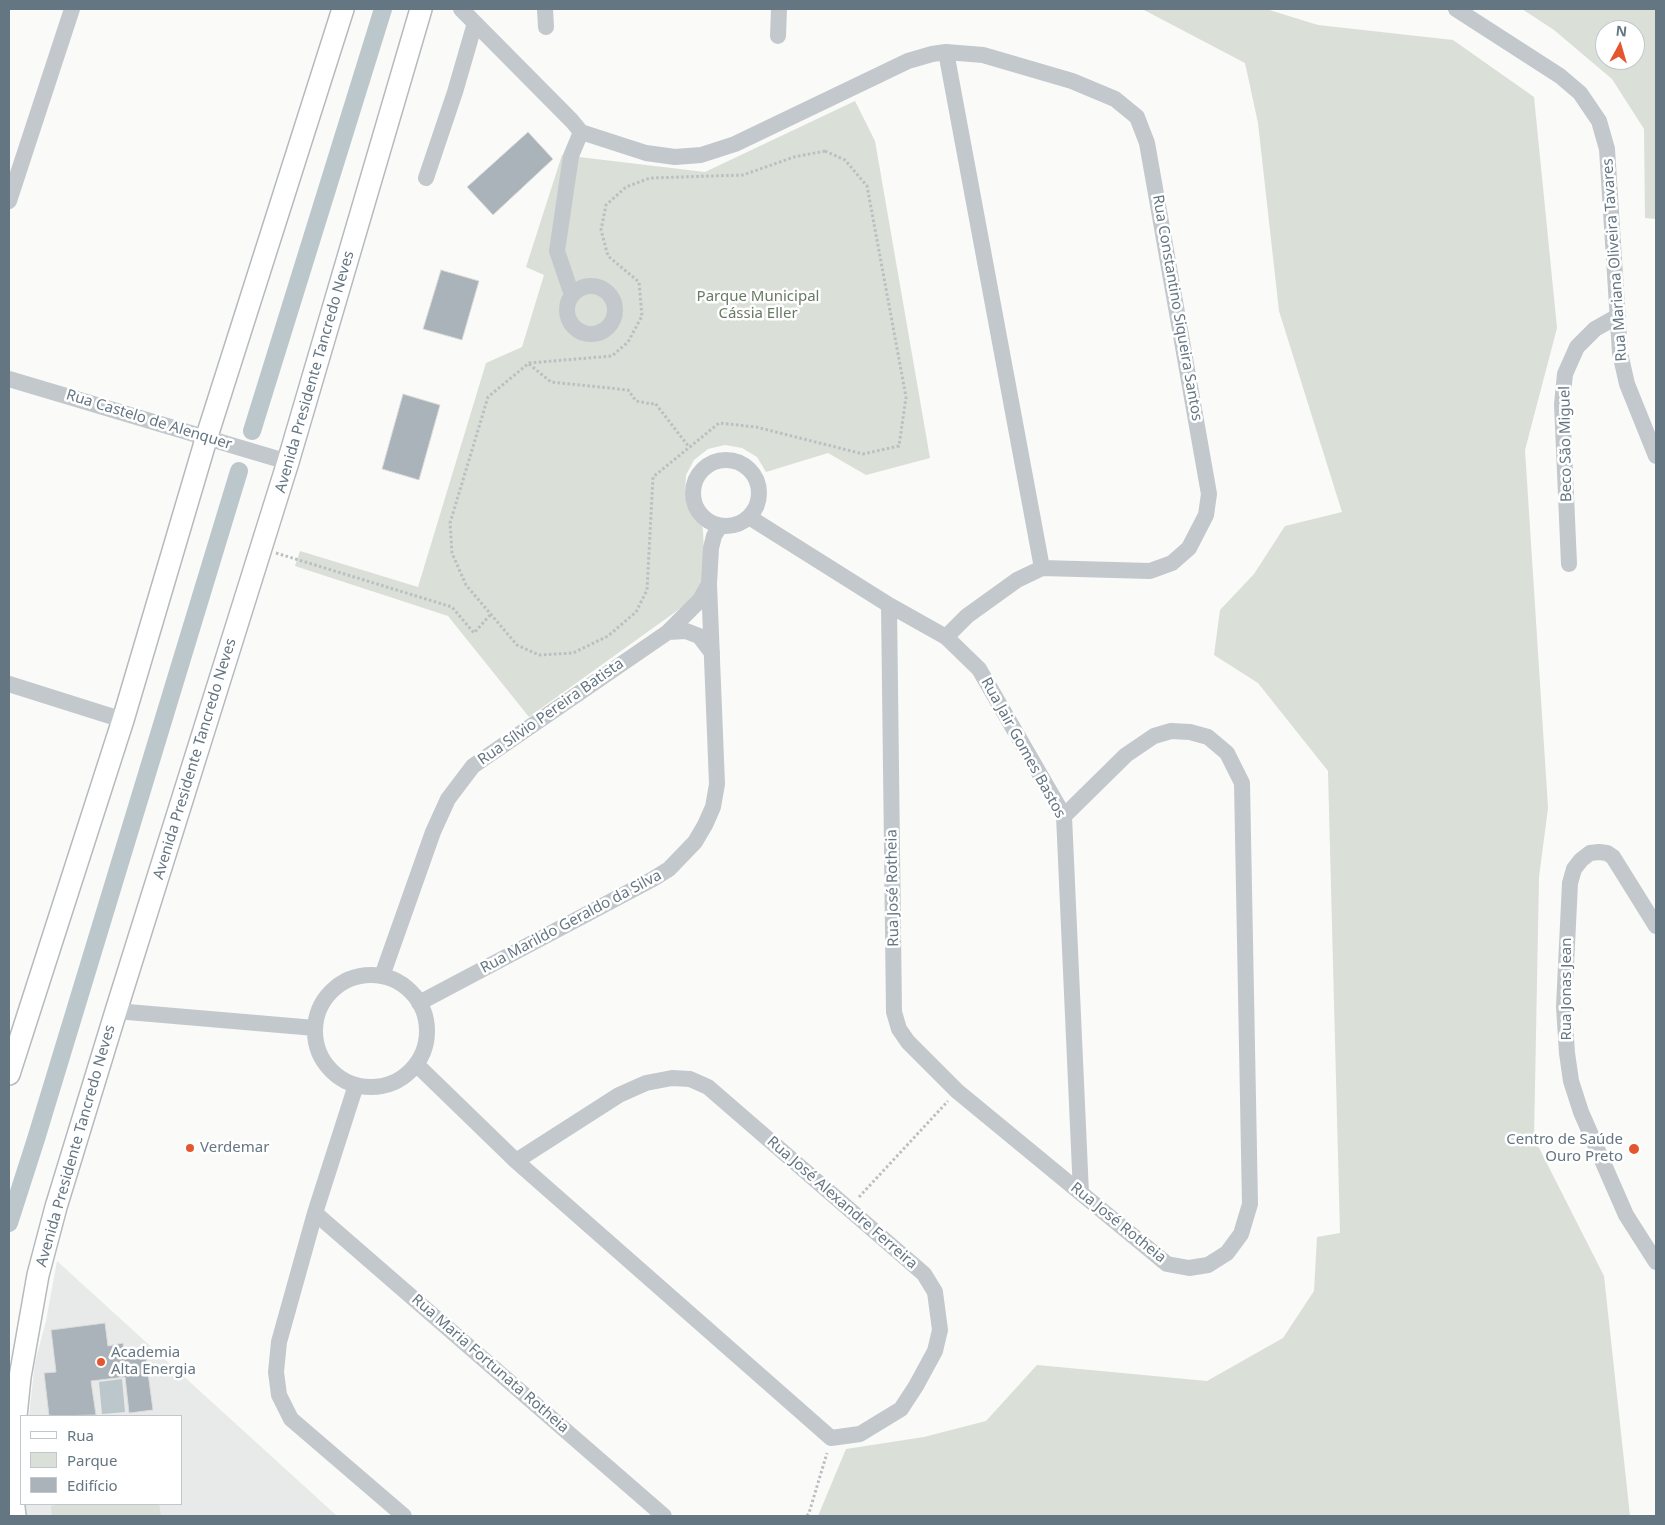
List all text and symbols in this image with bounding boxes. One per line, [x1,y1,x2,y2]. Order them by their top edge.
north arrow [1595,20,1645,70]
text: N [1615,21,1628,41]
street label: Rua Mariana Oliveira Tavares [1599,158,1631,362]
street label: Rua Constantino Siqueira Santos [1148,194,1206,422]
street label: Avenida Presidente Tancredo Neves [272,249,358,495]
park label: Parque Municipal Cássia Eller [697,288,819,323]
street label: Rua Castelo de Alenquer [64,386,234,454]
street label: Beco São Miguel [1556,386,1576,502]
street label: Avenida Presidente Tancredo Neves [150,636,240,882]
street label: Rua Sílvio Pereira Batista [475,655,627,769]
street label: Rua Jair Gomes Bastos [977,675,1069,821]
street label: Rua José Rotheia [883,829,903,947]
street label: Rua Marildo Geraldo da Silva [477,867,665,977]
street label: Rua Jonas Jean [1558,937,1576,1041]
street label: Avenida Presidente Tancredo Neves [33,1023,119,1269]
place label: Centro de Saúde Ouro Preto [1506,1131,1623,1166]
street label: Rua José Alexandre Ferreira [763,1133,921,1273]
place label: Verdemar [200,1139,269,1157]
marker: Verdemar [184,1142,196,1154]
marker: Centro de Saúde Ouro Preto [1627,1142,1641,1156]
street label: Rua José Rotheia [1067,1179,1169,1267]
street label: Rua Maria Fortunata Rotheia [408,1291,572,1437]
place label: Academia Alta Energia [111,1344,196,1379]
marker: Academia Alta Energia [95,1356,107,1368]
legend [20,1415,182,1505]
text: Rua [67,1425,94,1445]
text: Parque [67,1450,117,1470]
text: Edifício [67,1475,118,1495]

